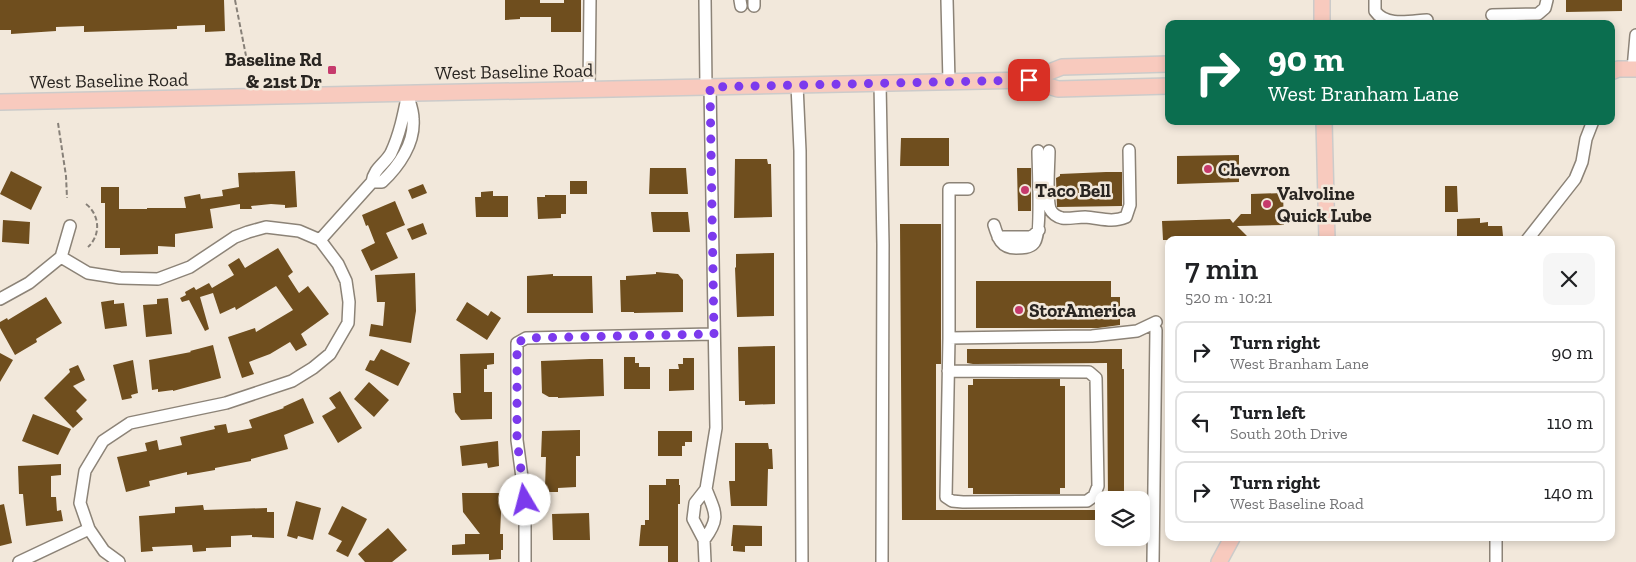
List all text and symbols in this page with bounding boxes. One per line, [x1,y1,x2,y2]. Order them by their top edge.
text: 90 m [1268,38,1344,80]
icon: right [1185,40,1250,105]
place label: Baseline Rd & 21st Dr [225,48,323,93]
street label: West Baseline Road [434,59,594,84]
pin [1008,59,1050,101]
marker: Baseline Rd & 21st Dr [326,64,338,76]
icon: arrive [1015,66,1043,94]
street label: West Baseline Road [29,68,189,93]
text: West Branham Lane [1268,80,1459,107]
place label: Chevron [1218,158,1291,181]
marker: Chevron [1202,163,1214,175]
place label: Taco Bell [1035,179,1112,202]
place label: Valvoline Quick Lube [1277,182,1372,227]
marker: Taco Bell [1019,184,1031,196]
marker: Valvoline Quick Lube [1261,198,1273,210]
text: 7 min [1185,251,1258,287]
button: close [1543,253,1595,305]
text: 520 m · 10:21 [1185,288,1272,307]
place label: StorAmerica [1029,299,1136,322]
marker: StorAmerica [1013,304,1025,316]
text: Turn right [1230,331,1320,354]
icon: right [1187,338,1215,366]
text: 90 m [1551,341,1593,364]
text: West Branham Lane [1230,354,1369,373]
text: Turn left [1230,401,1305,424]
icon: left [1187,408,1215,436]
text: 110 m [1547,411,1593,434]
text: South 20th Drive [1230,424,1348,443]
text: Turn right [1230,471,1320,494]
position arrow [498,473,550,525]
icon: right [1187,478,1215,506]
text: 140 m [1544,481,1593,504]
map controls [1095,491,1150,546]
button: layers [1095,491,1150,546]
text: West Baseline Road [1230,494,1364,513]

